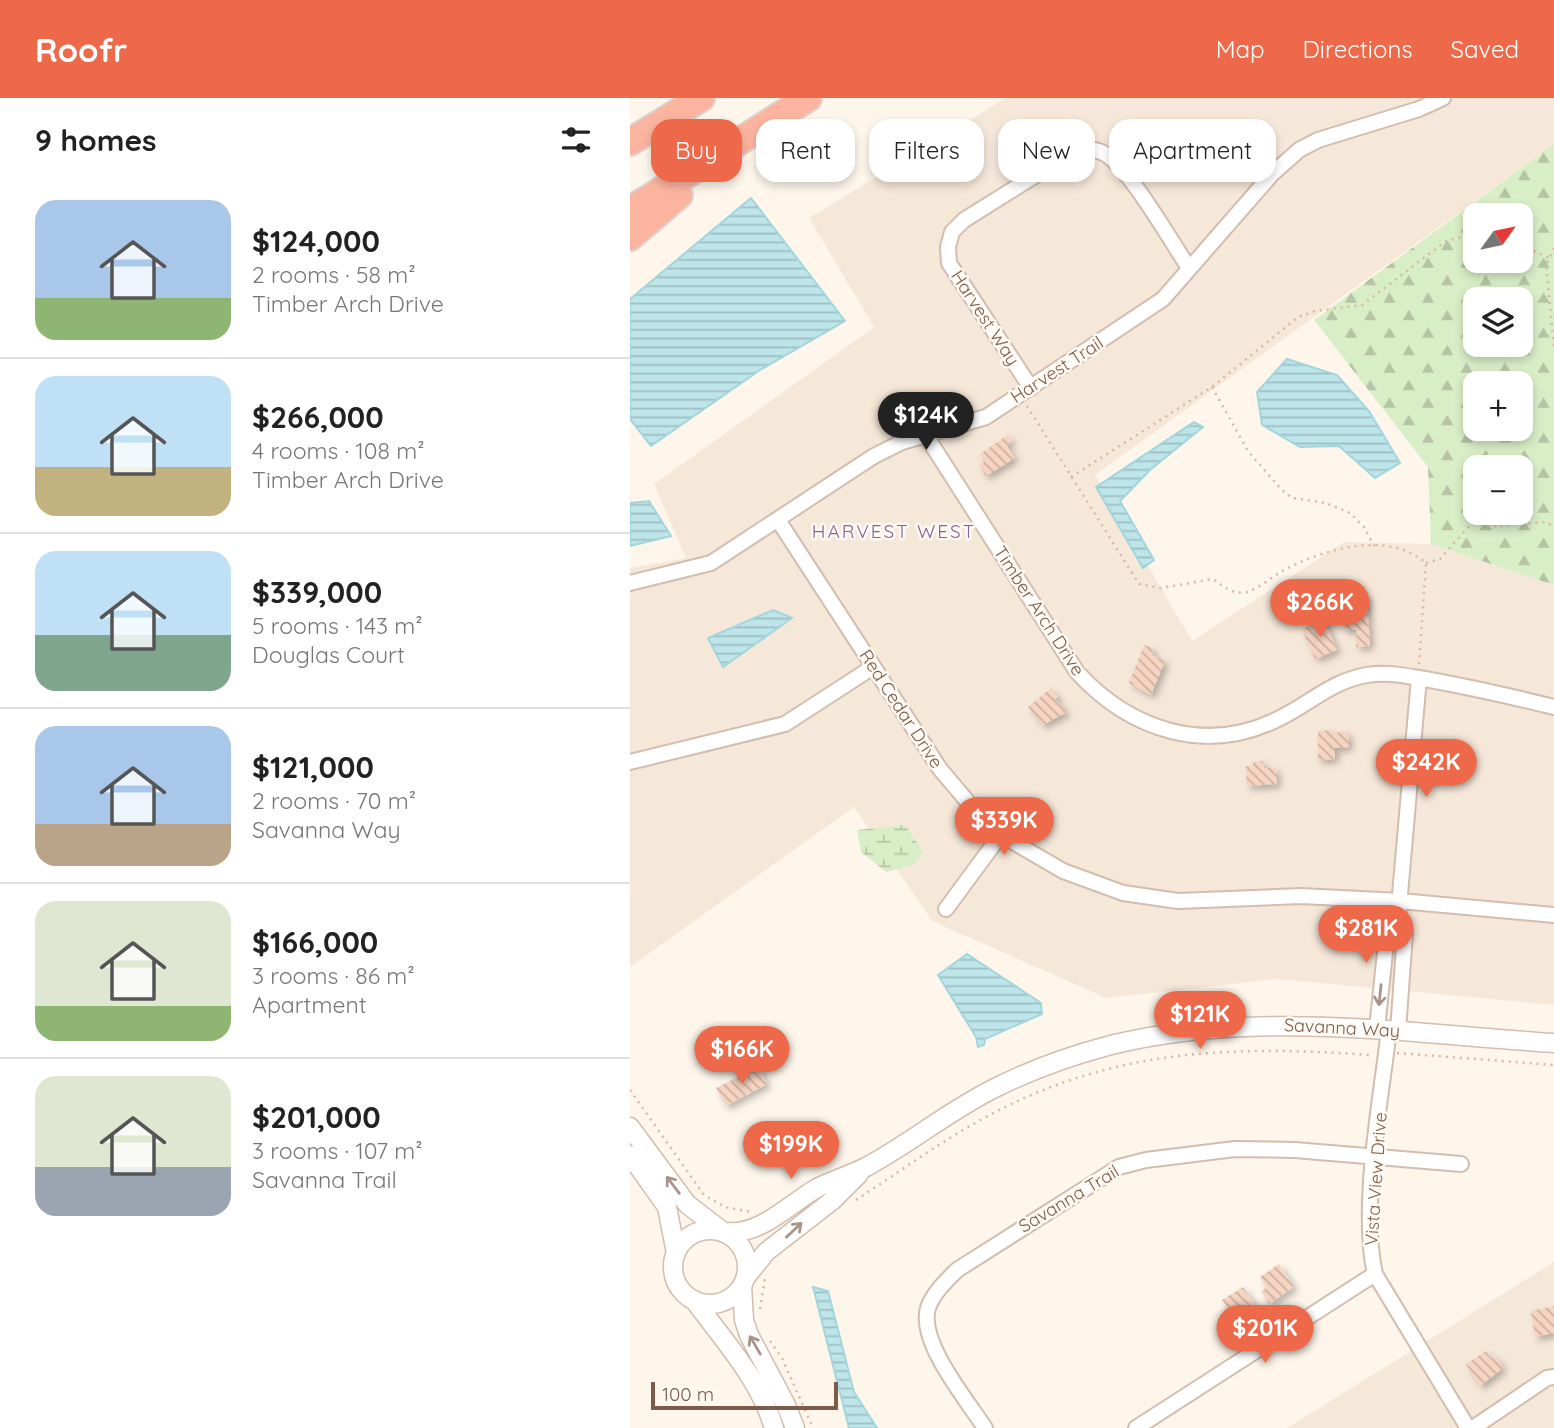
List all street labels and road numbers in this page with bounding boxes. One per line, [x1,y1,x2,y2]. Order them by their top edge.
street label: Harvest Way [946,266,1025,370]
street label: Harvest Trail [1006,331,1108,408]
street label: Timber Arch Drive [989,542,1090,680]
street label: Red Cedar Drive [855,645,948,772]
street label: Savanna Way [1283,1013,1401,1042]
street label: Vista View Drive [1359,1111,1392,1247]
street label: Savanna Trail [1014,1160,1123,1238]

